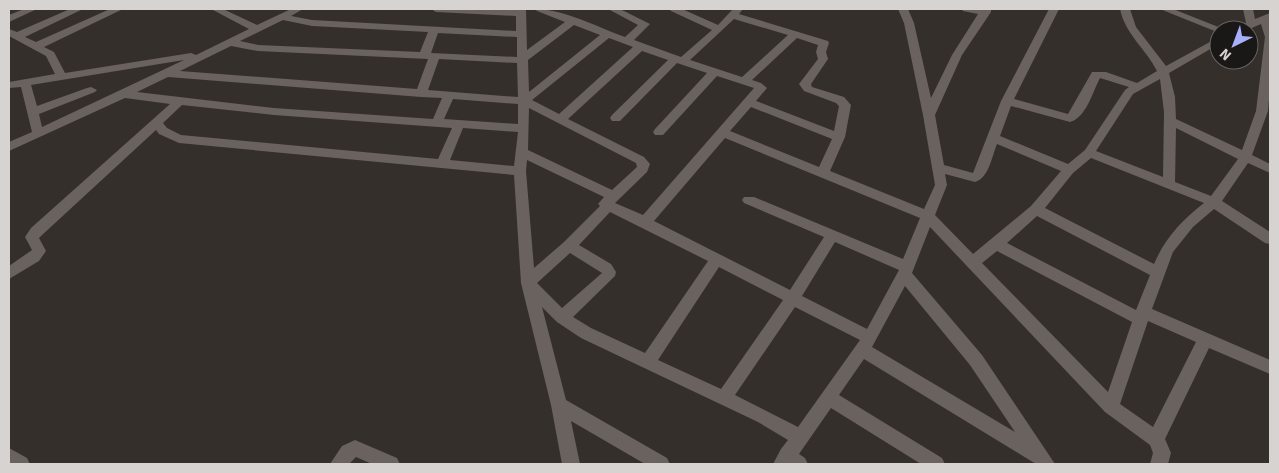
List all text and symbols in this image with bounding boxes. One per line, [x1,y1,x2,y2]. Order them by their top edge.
north arrow [1209,20,1259,70]
text: N [1216,45,1235,64]

